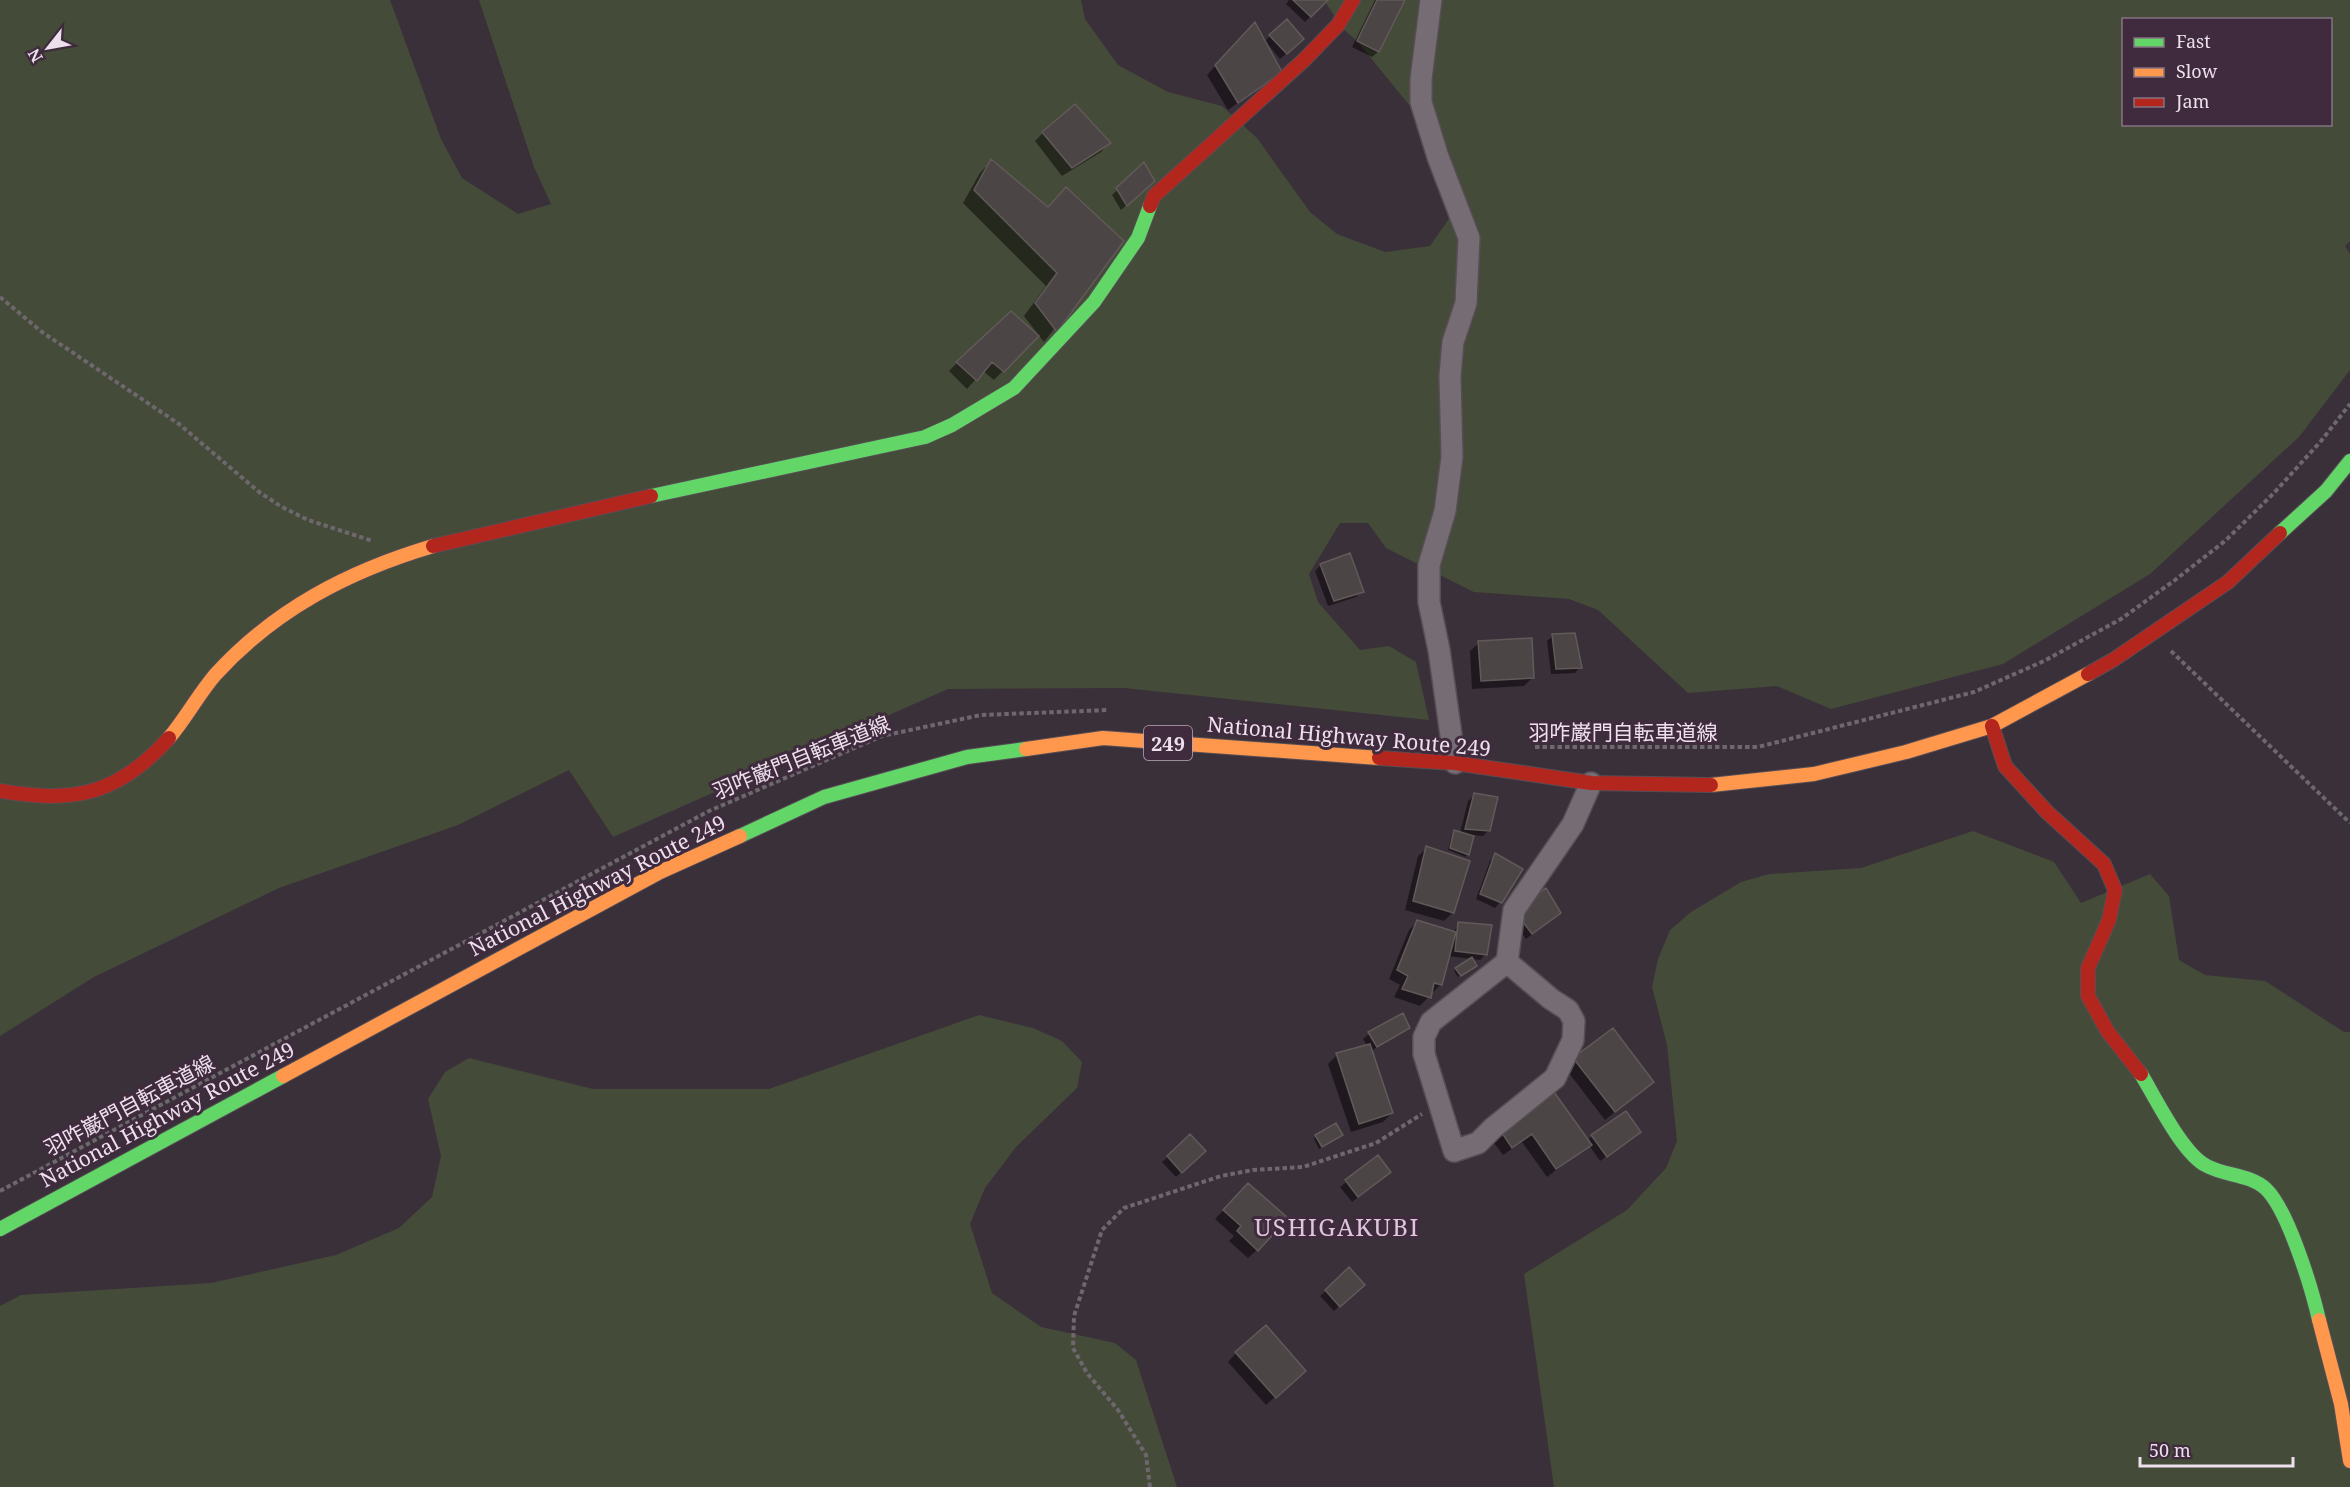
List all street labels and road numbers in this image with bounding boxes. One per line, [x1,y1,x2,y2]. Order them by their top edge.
street label: 羽咋巌門自転車道線 [708,709,894,805]
street label: National Highway Route 249 [1206,710,1492,762]
street label: 羽咋巌門自転車道線 [1529,718,1718,746]
road number: 249 [1144,726,1192,760]
street label: National Highway Route 249 [464,808,730,962]
street label: National Highway Route 249 [35,1035,299,1193]
street label: 羽咋巌門自転車道線 [39,1048,219,1162]

